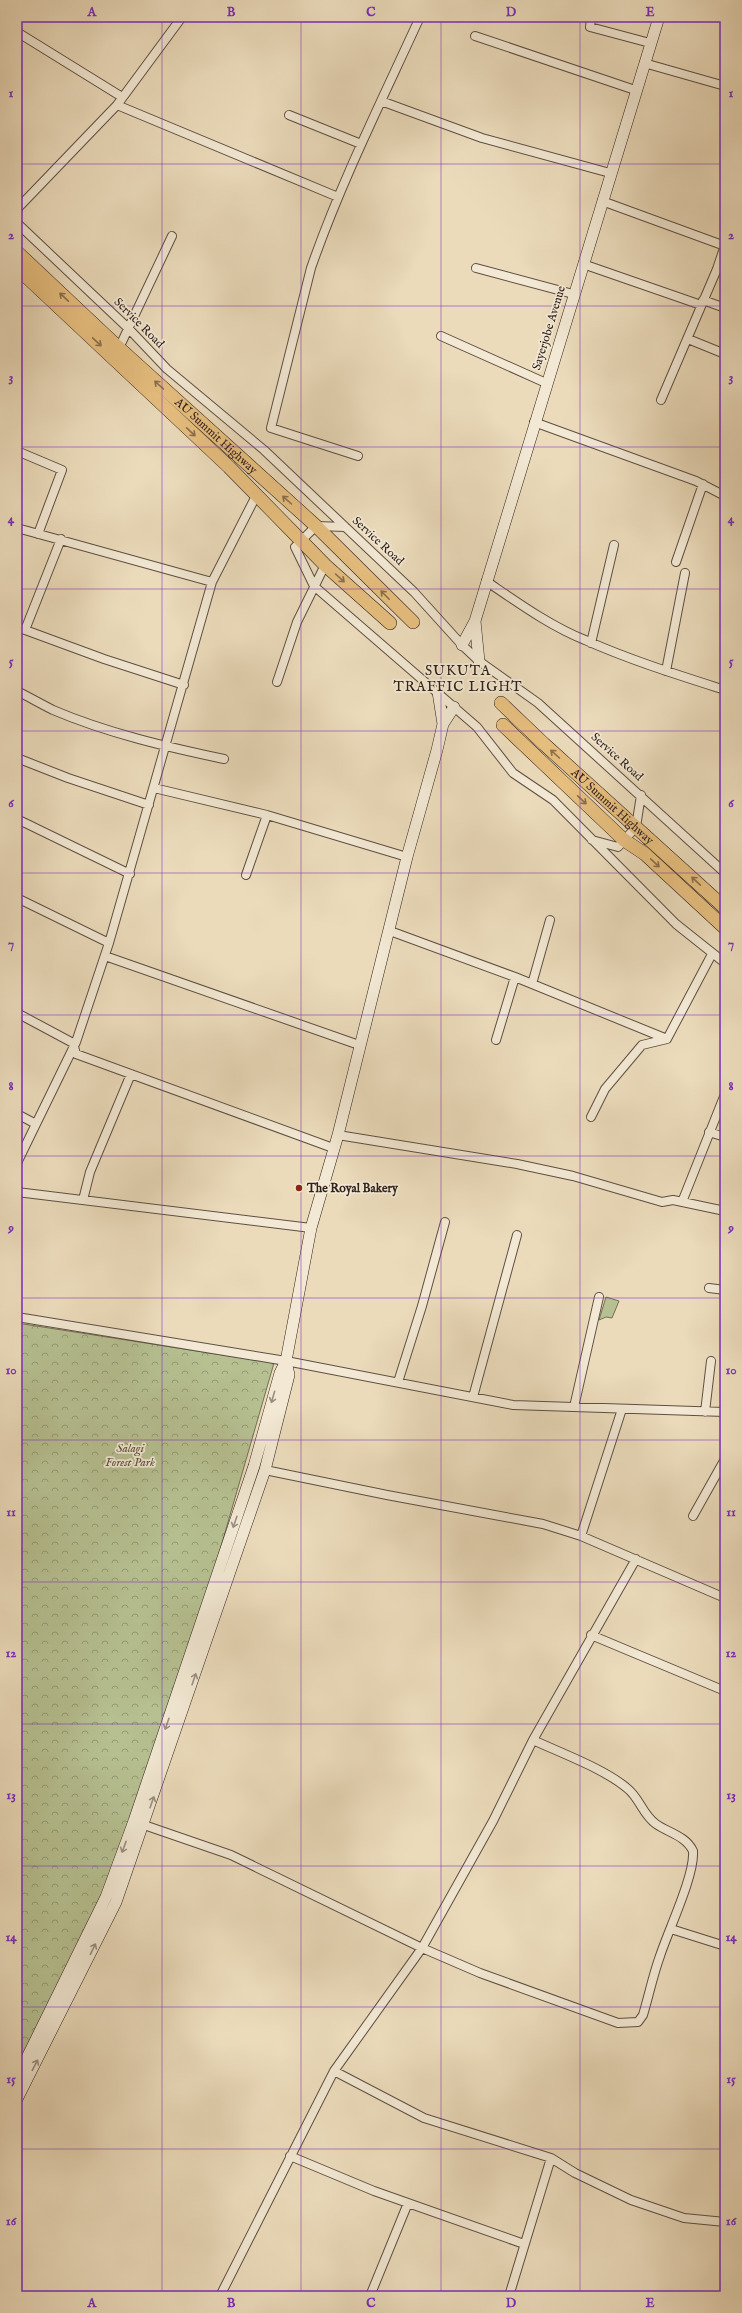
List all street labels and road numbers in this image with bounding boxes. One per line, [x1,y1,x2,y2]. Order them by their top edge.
street label: Sayerjobe Avenue [529,284,569,372]
street label: Service Road [111,295,168,352]
street label: AU Summit Highway [171,394,261,477]
street label: Service Road [349,513,407,569]
street label: Service Road [588,730,647,785]
street label: AU Summit Highway [567,764,657,848]

